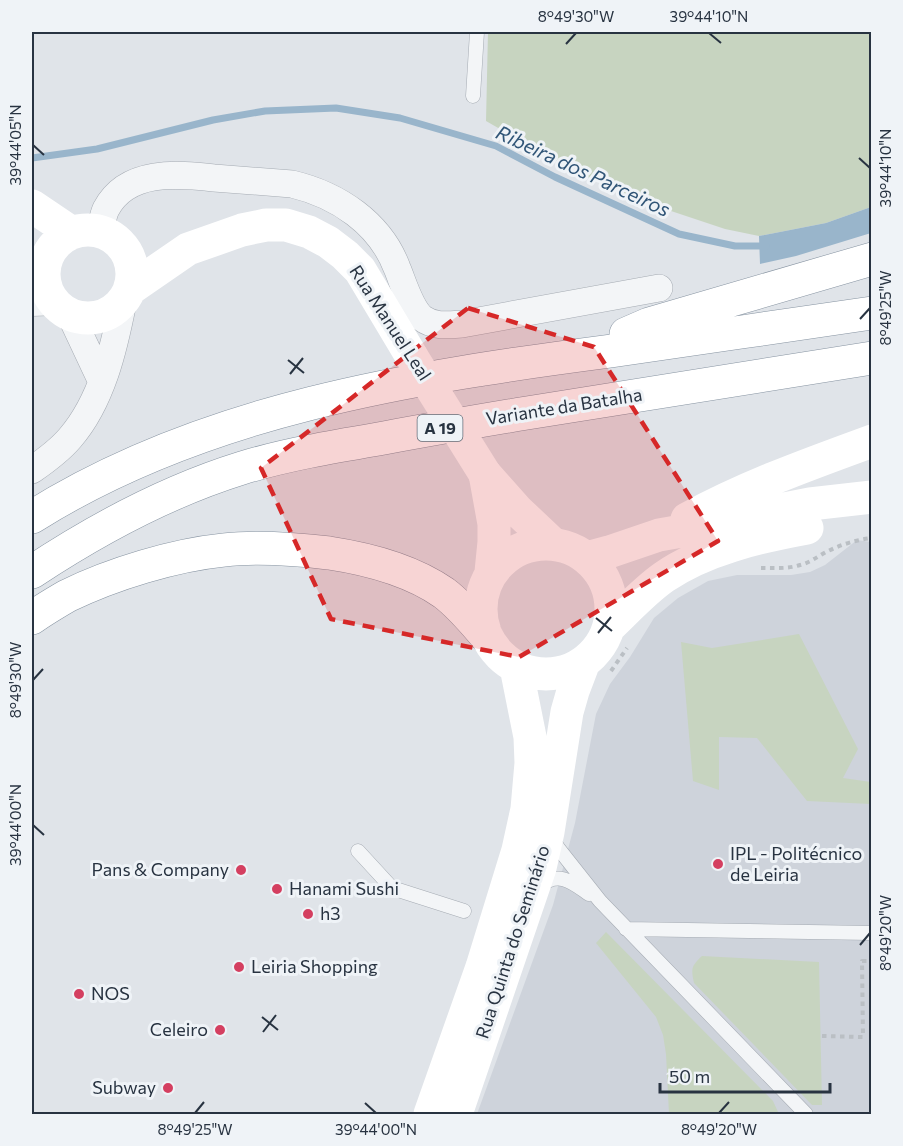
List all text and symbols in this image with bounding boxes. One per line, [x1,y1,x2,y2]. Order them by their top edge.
text: 8°49'30"W [538,7,614,25]
text: 39°44'10"N [670,7,748,25]
text: 39°44'05"N [6,104,24,186]
water label: Ribeira dos Parceiros [493,119,674,221]
text: 39°44'10"N [876,129,894,207]
street label: Rua Manuel Leal [345,261,436,384]
text: 8°49'25"W [876,270,894,346]
street label: Variante da Batalha [484,383,644,429]
road number: A 19 [418,415,462,441]
text: 8°49'30"W [6,642,24,718]
text: 39°44'00"N [6,784,24,866]
street label: Rua Quinta do Seminário [470,842,554,1041]
place label: IPL - Politécnico de Leiria [730,842,862,885]
marker: IPL - Politécnico de Leiria [711,857,725,871]
place label: Pans & Company [91,858,229,880]
marker: Pans & Company [234,863,248,877]
place label: Hanami Sushi [289,877,399,899]
marker: Hanami Sushi [270,882,284,896]
text: 8°49'20"W [876,895,894,971]
place label: h3 [320,902,341,924]
marker: h3 [301,907,315,921]
place label: Leiria Shopping [251,955,378,977]
marker: Leiria Shopping [232,960,246,974]
place label: NOS [91,982,130,1004]
marker: NOS [72,987,86,1001]
place label: Celeiro [150,1018,208,1040]
marker: Celeiro [213,1023,227,1037]
scale bar [660,1056,830,1094]
text: 50 m [669,1065,710,1087]
place label: Subway [92,1076,156,1098]
marker: Subway [161,1081,175,1095]
text: 8°49'25"W [157,1120,233,1138]
text: 39°44'00"N [335,1120,417,1138]
text: 8°49'20"W [681,1120,757,1138]

